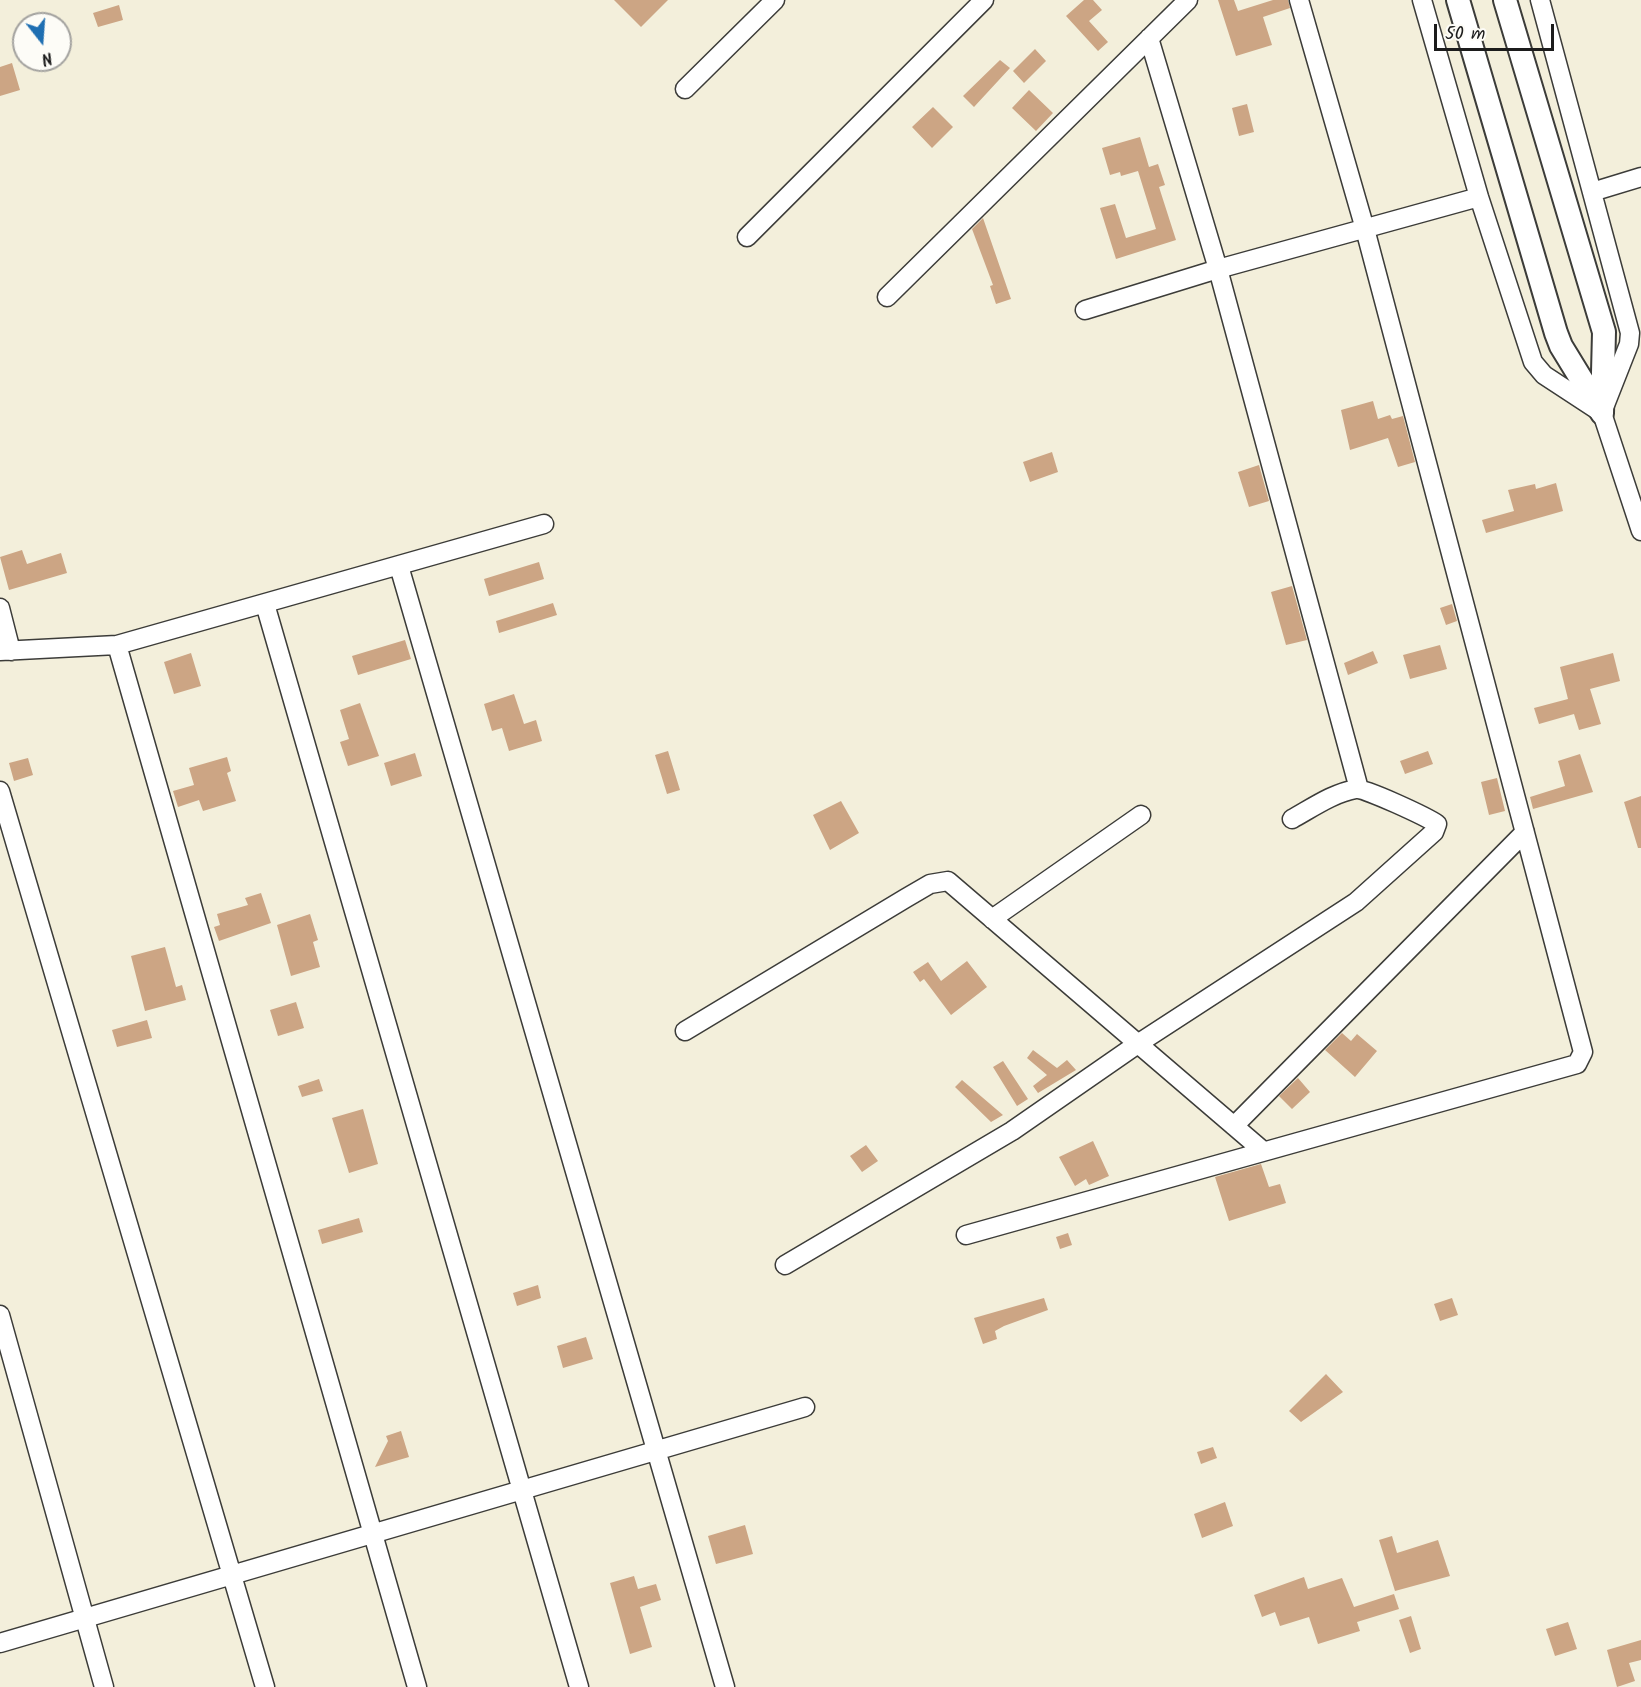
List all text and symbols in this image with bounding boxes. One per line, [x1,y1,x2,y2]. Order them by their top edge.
north arrow [12,12,72,72]
scale bar [1437,12,1557,50]
text: 50 m [1445,20,1485,49]
text: N [38,44,55,71]

